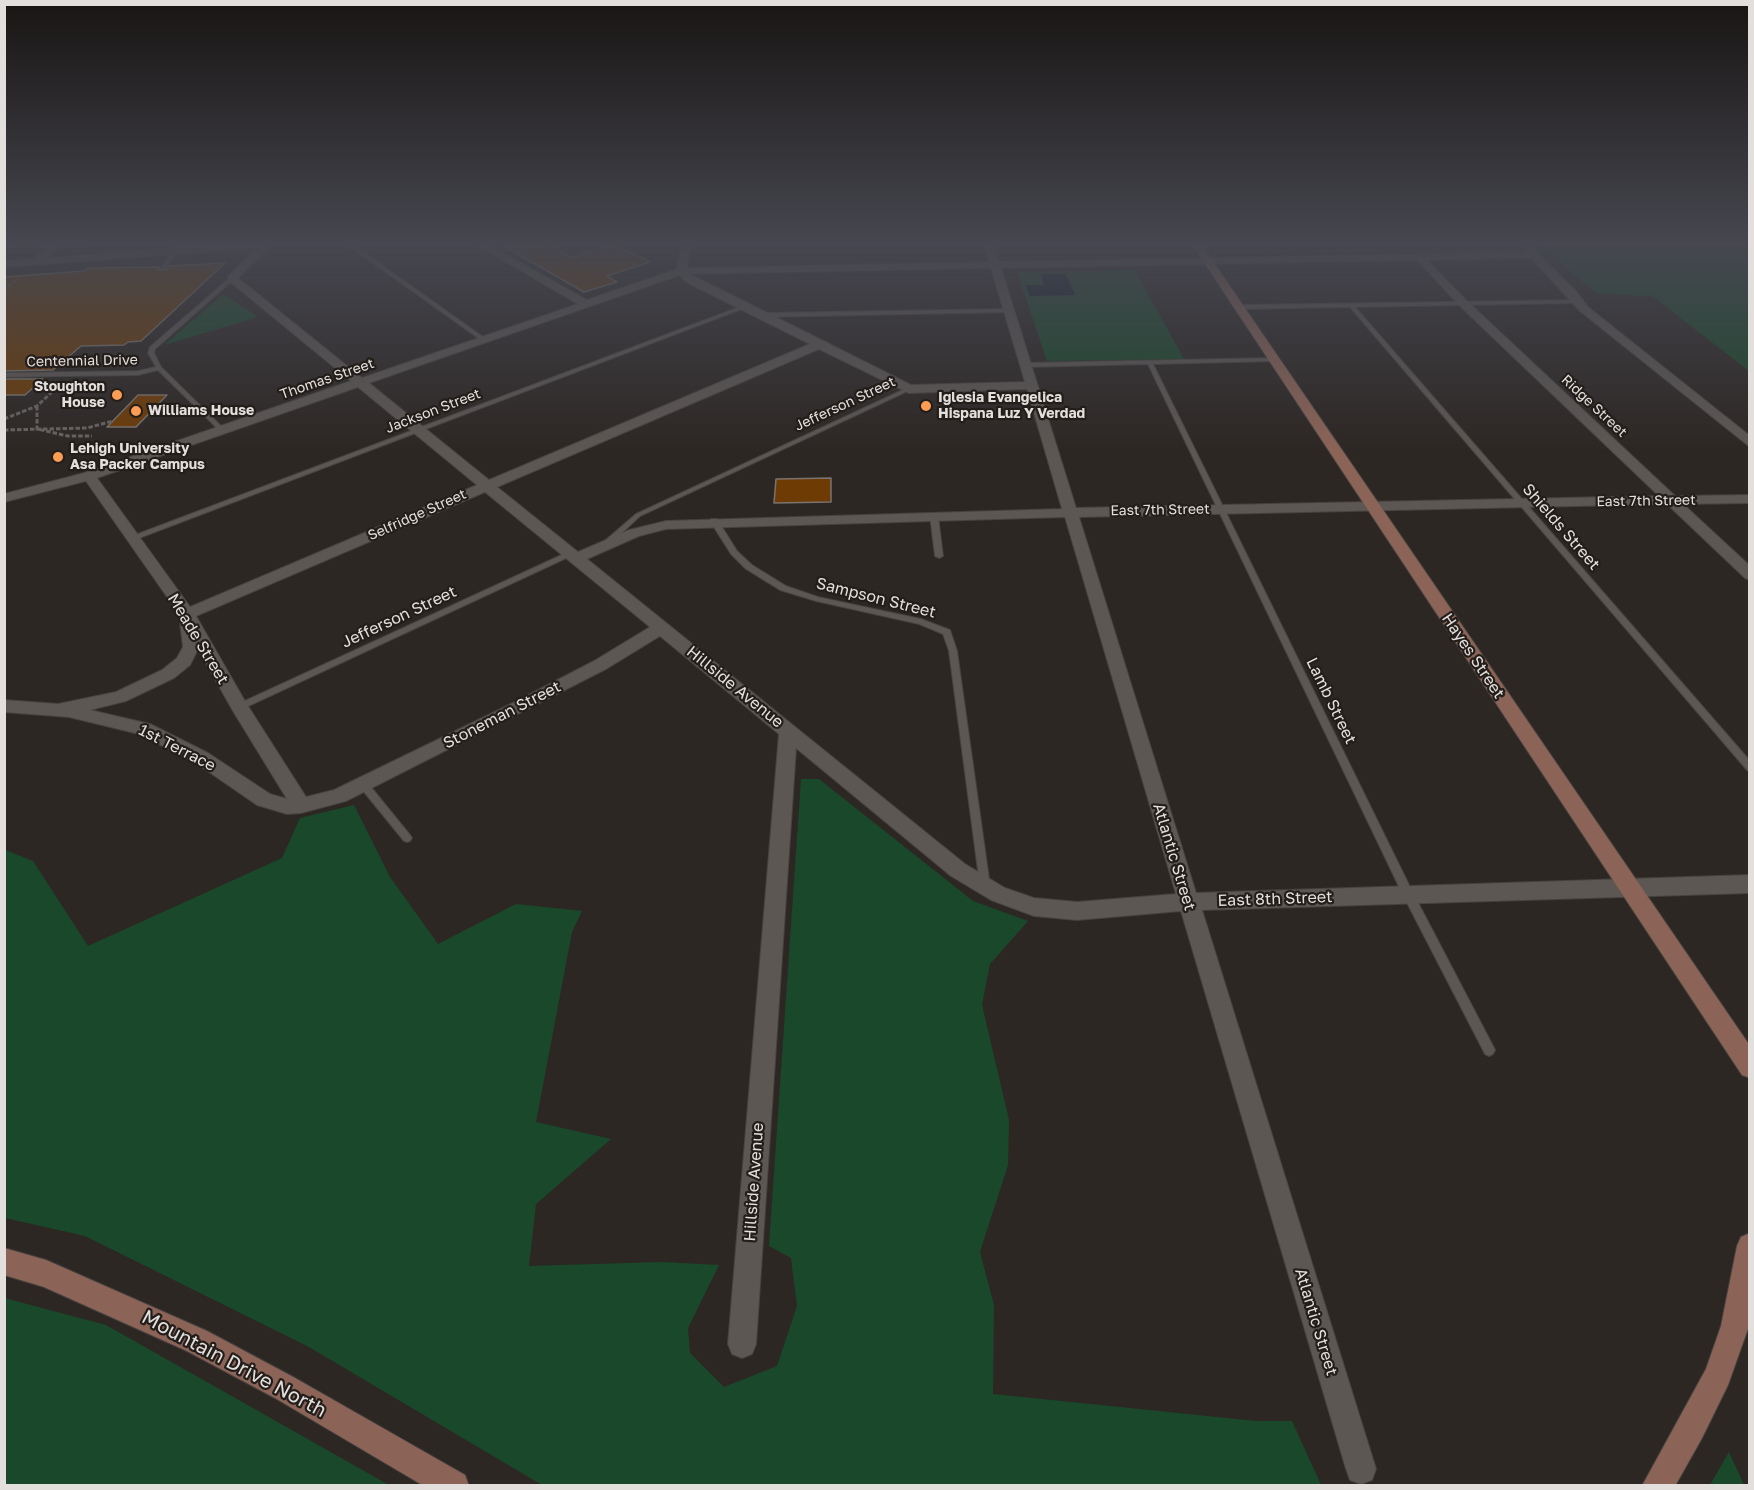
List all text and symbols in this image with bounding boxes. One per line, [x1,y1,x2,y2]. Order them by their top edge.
street label: Centennial Drive [26,352,138,370]
street label: Thomas Street [278,355,376,403]
street label: Ridge Street [1558,371,1630,441]
street label: Jefferson Street [792,373,898,435]
place label: Stoughton House [34,379,105,412]
street label: Jackson Street [383,385,483,437]
marker: Stoughton House [110,388,124,402]
place label: Iglesia Evangelica Hispana Luz Y Verdad [938,390,1085,422]
marker: Iglesia Evangelica Hispana Luz Y Verdad [919,399,933,413]
place label: Williams House [148,403,254,419]
marker: Williams House [129,404,143,418]
place label: Lehigh University Asa Packer Campus [70,441,205,473]
marker: Lehigh University Asa Packer Campus [51,450,65,464]
street label: Shields Street [1518,480,1604,574]
street label: Selfridge Street [365,486,469,544]
street label: East 7th Street [1596,492,1696,510]
street label: East 7th Street [1110,501,1210,519]
street label: Sampson Street [814,574,938,622]
street label: Jefferson Street [339,582,459,652]
street label: Meade Street [163,590,233,688]
street label: Hayes Street [1437,610,1509,702]
street label: Hillside Avenue [683,642,787,732]
street label: Lamb Street [1302,655,1360,747]
street label: Stoneman Street [440,677,564,753]
street label: 1st Terrace [135,720,219,776]
street label: Atlantic Street [1149,801,1199,913]
street label: East 8th Street [1217,887,1333,911]
street label: Hillside Avenue [740,1122,768,1242]
street label: Atlantic Street [1291,1266,1341,1378]
street label: Mountain Drive North [138,1305,330,1423]

